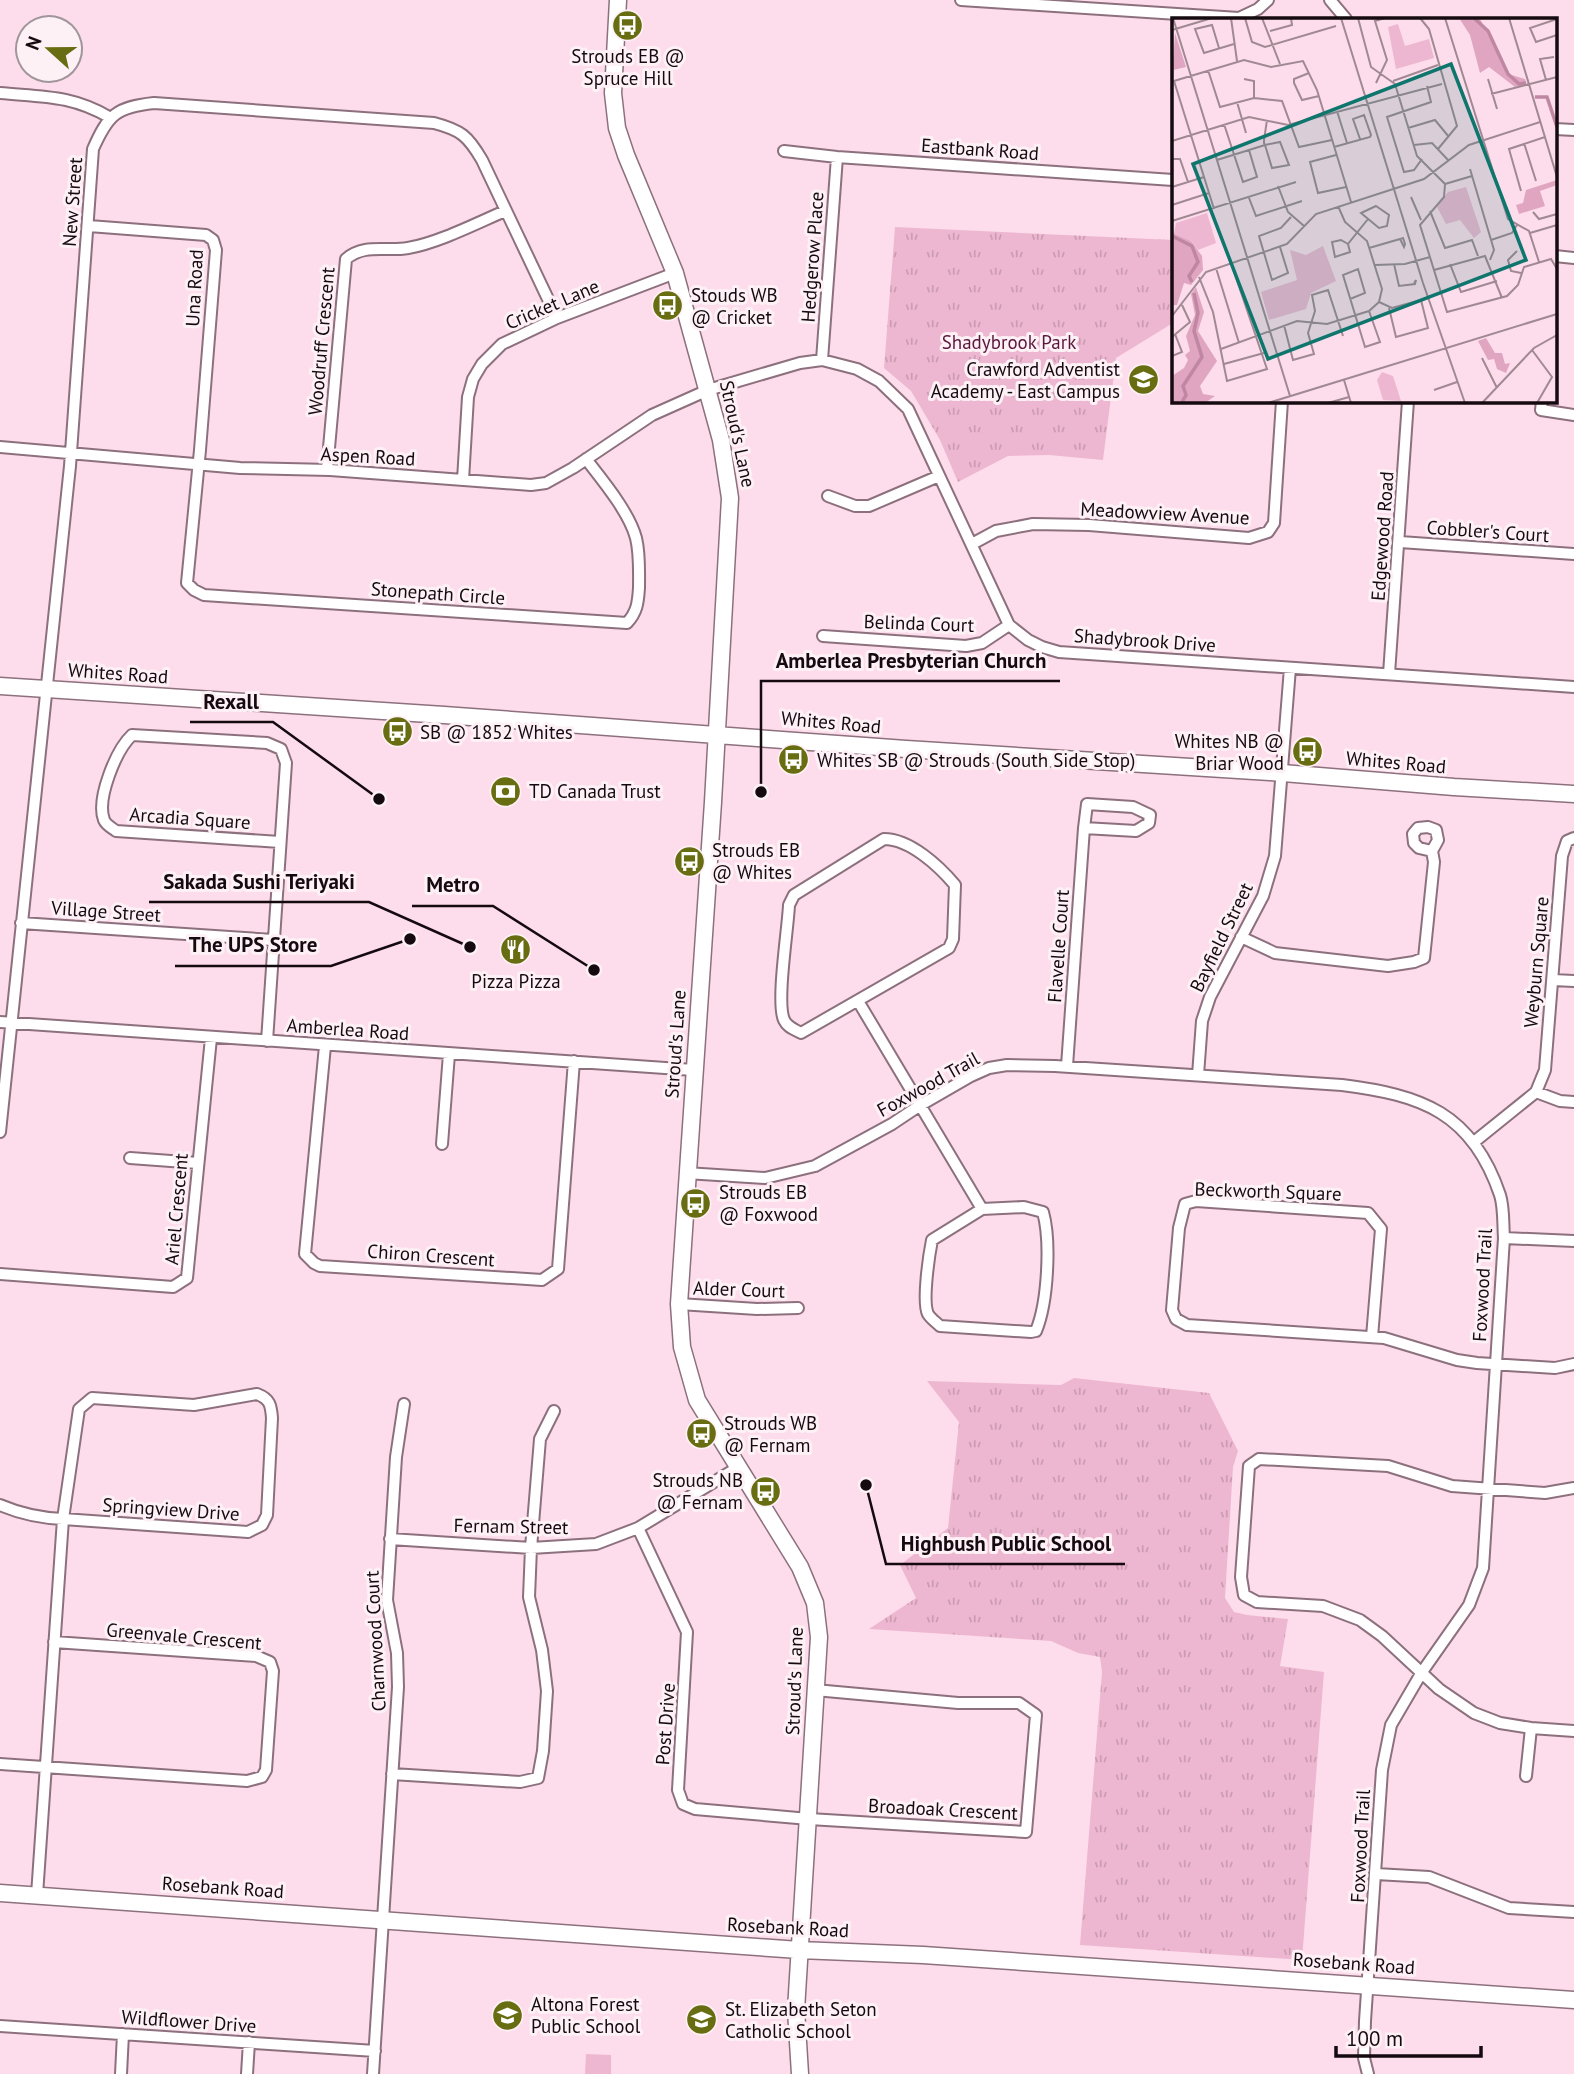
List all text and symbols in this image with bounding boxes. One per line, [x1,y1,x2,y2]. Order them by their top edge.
bus stop icon: Strouds EB @ Spruce Hill [611,8,645,42]
north arrow [14,14,84,84]
inset map [1172,18,1556,402]
text: N [20,33,47,53]
place label: Strouds EB @ Spruce Hill [571,44,685,90]
street label: Eastbank Road [920,133,1040,165]
street label: New Street [57,156,87,247]
street label: Hedgerow Place [795,191,829,323]
street label: Una Road [180,249,208,327]
street label: Woodruff Crescent [303,265,339,416]
street label: Cricket Lane [501,273,603,335]
place label: Stouds WB @ Cricket [691,283,778,329]
bus stop icon: Stouds WB @ Cricket [651,289,685,323]
park label: Shadybrook Park [942,330,1076,354]
place label: Crawford Adventist Academy - East Campus [931,357,1121,403]
school or university icon: Crawford Adventist Academy - East Campus [1126,363,1160,397]
street label: Stroud's Lane [715,378,761,490]
street label: Aspen Road [320,442,416,470]
street label: Edgewood Road [1366,470,1398,602]
street label: Meadowview Avenue [1080,497,1250,529]
street label: Cobbler's Court [1426,515,1551,547]
street label: Stonepath Circle [370,576,506,610]
street label: Belinda Court [863,609,975,637]
street label: Shadybrook Drive [1073,623,1217,657]
callout: Amberlea Presbyterian Church [761,639,1060,681]
text: Amberlea Presbyterian Church [776,647,1046,674]
street label: Whites Road [67,658,169,688]
callout: Rexall [190,680,273,722]
text: Rexall [203,688,260,715]
street label: Whites Road [780,706,882,738]
bus stop icon: SB @ 1852 Whites [380,715,414,749]
place label: SB @ 1852 Whites [420,720,573,744]
place label: Whites NB @ Briar Wood [1175,729,1284,775]
bus stop icon: Whites NB @ Briar Wood [1290,735,1324,769]
bus stop icon: Whites SB @ Strouds (South Side Stop) [777,743,811,777]
street label: Whites Road [1345,746,1447,778]
place label: Whites SB @ Strouds (South Side Stop) [817,748,1135,772]
bank icon: TD Canada Trust [489,774,523,808]
place label: TD Canada Trust [529,779,661,803]
street label: Arcadia Square [129,802,251,834]
place label: Strouds EB @ Whites [712,838,800,884]
bus stop icon: Strouds EB @ Whites [672,844,706,878]
callout: Sakada Sushi Teriyaki [149,860,369,902]
callout: Metro [412,864,493,906]
text: Sakada Sushi Teriyaki [163,868,355,895]
text: Metro [426,871,480,898]
street label: Bayfield Street [1184,878,1258,996]
street label: Flavelle Court [1042,888,1074,1003]
street label: Village Street [49,895,162,927]
street label: Weyburn Square [1518,895,1554,1029]
callout: The UPS Store [175,924,331,966]
text: The UPS Store [189,931,317,958]
restaurant icon: Pizza Pizza [499,933,533,967]
place label: Pizza Pizza [471,969,561,993]
street label: Stroud's Lane [659,989,691,1099]
street label: Amberlea Road [286,1013,410,1045]
street label: Foxwood Trail [873,1046,984,1122]
street label: Ariel Crescent [159,1152,193,1266]
street label: Beckworth Square [1194,1176,1342,1206]
place label: Strouds EB @ Foxwood [719,1180,818,1226]
bus stop icon: Strouds EB @ Foxwood [679,1186,713,1220]
street label: Foxwood Trail [1467,1227,1497,1342]
street label: Chiron Crescent [366,1239,496,1271]
street label: Alder Court [693,1275,786,1303]
place label: Strouds WB @ Fernam [724,1411,817,1457]
bus stop icon: Strouds WB @ Fernam [684,1417,718,1451]
place label: Strouds NB @ Fernam [652,1468,743,1514]
bus stop icon: Strouds NB @ Fernam [749,1474,783,1508]
street label: Springview Drive [102,1492,240,1526]
street label: Fernam Street [453,1513,569,1539]
callout: Highbush Public School [886,1522,1125,1564]
text: Highbush Public School [901,1530,1112,1557]
street label: Charnwood Court [359,1569,391,1712]
street label: Greenvale Crescent [105,1617,263,1655]
street label: Stroud's Lane [780,1626,808,1736]
street label: Post Drive [650,1682,680,1766]
street label: Foxwood Trail [1345,1788,1375,1903]
street label: Broadoak Crescent [868,1793,1019,1825]
street label: Rosebank Road [161,1871,285,1903]
street label: Rosebank Road [726,1912,850,1942]
street label: Rosebank Road [1292,1947,1416,1979]
place label: Altona Forest Public School [531,1992,641,2038]
place label: St. Elizabeth Seton Catholic School [725,1997,877,2043]
school or university icon: Altona Forest Public School [491,1998,525,2032]
school or university icon: St. Elizabeth Seton Catholic School [685,2003,719,2037]
street label: Wildflower Drive [121,2004,257,2038]
scale bar [1336,2014,1481,2058]
text: 100 m [1346,2025,1403,2052]

